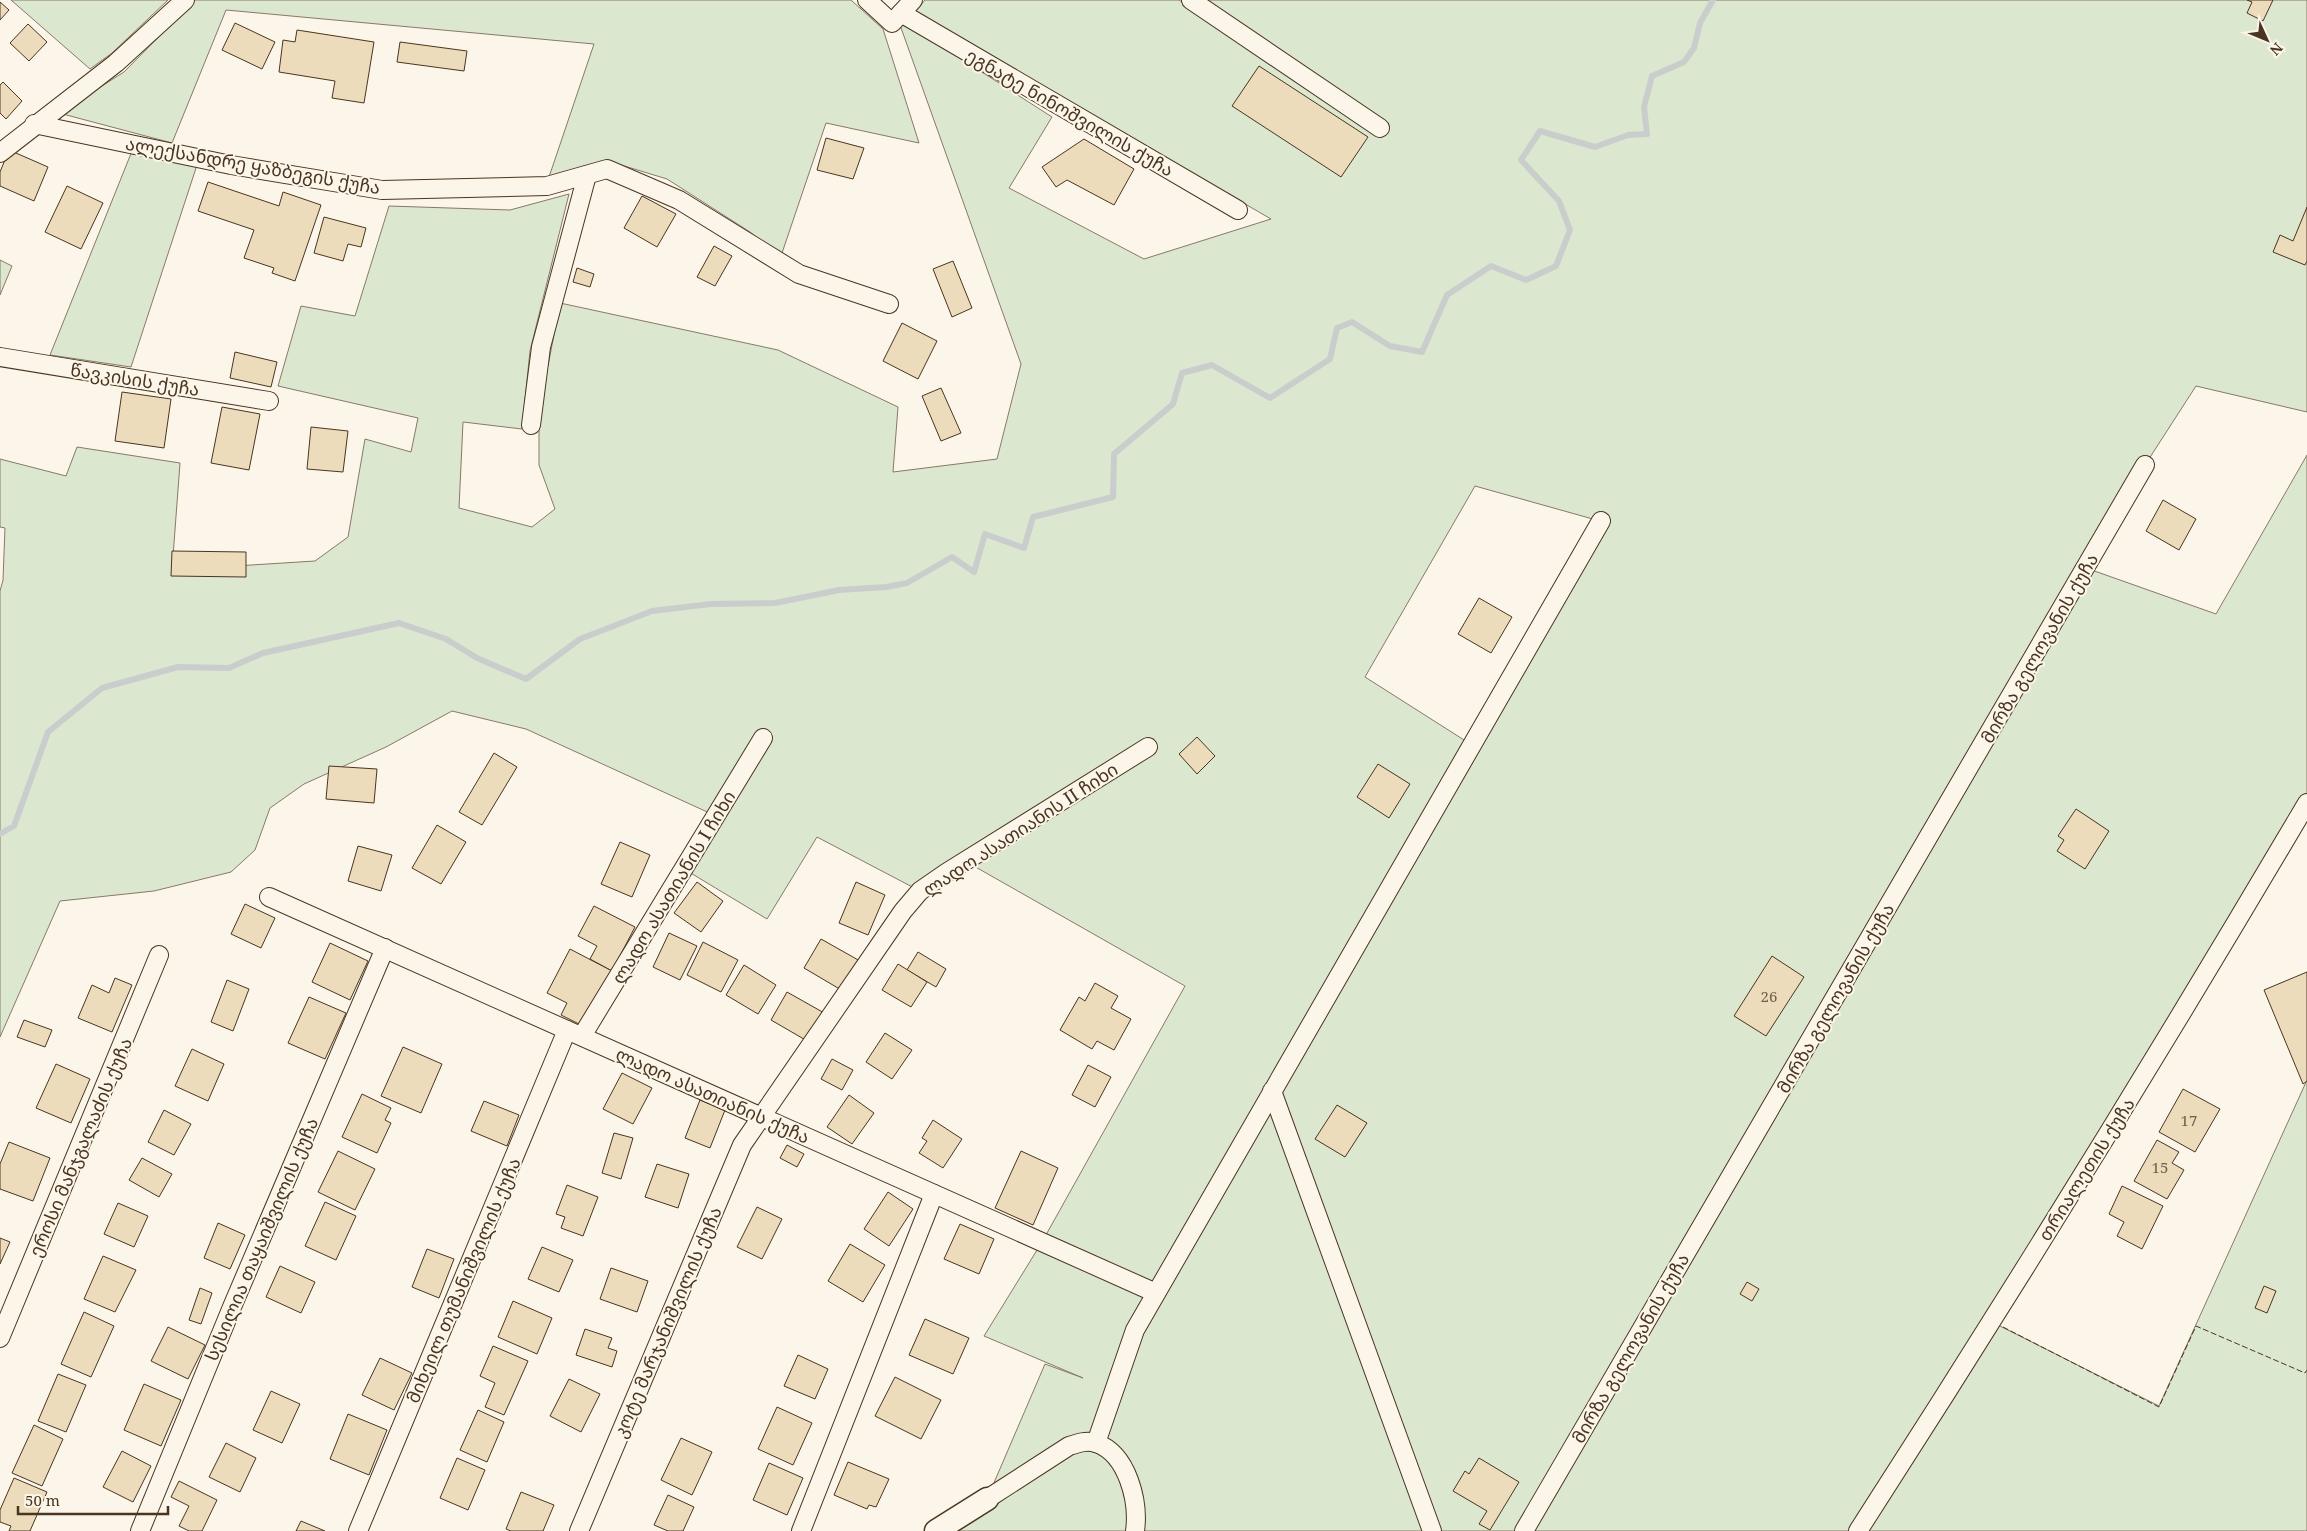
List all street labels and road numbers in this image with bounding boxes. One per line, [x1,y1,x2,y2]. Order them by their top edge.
street label: ეგნატე ნინოშვილის ქუჩა [962,43,1178,181]
street label: ალექსანდრე ყაზბეგის ქუჩა [124,131,382,199]
street label: წავკისის ქუჩა [69,357,201,401]
street label: მირზა გელოვანის ქუჩა [1975,549,2103,747]
street label: ლადო ასათიანის II ჩიხი [918,757,1122,901]
street label: ლადო ასათიანის I ჩიხი [606,786,740,988]
street label: მირზა გელოვანის ქუჩა [1771,899,1899,1097]
street label: ეროსი მანჯგალაძის ქუჩა [23,1034,137,1260]
street label: ლადო ასათიანის ქუჩა [612,1041,814,1149]
street label: თრიალეთის ქუჩა [2032,1093,2140,1245]
street label: სესილია თაყაიშვილის ქუჩა [199,1114,323,1364]
street label: მიხეილ თუმანიშვილის ქუჩა [400,1154,526,1406]
street label: კოტე მარჯანიშვილის ქუჩა [607,1203,727,1441]
street label: მირზა გელოვანის ქუჩა [1566,1249,1694,1447]

